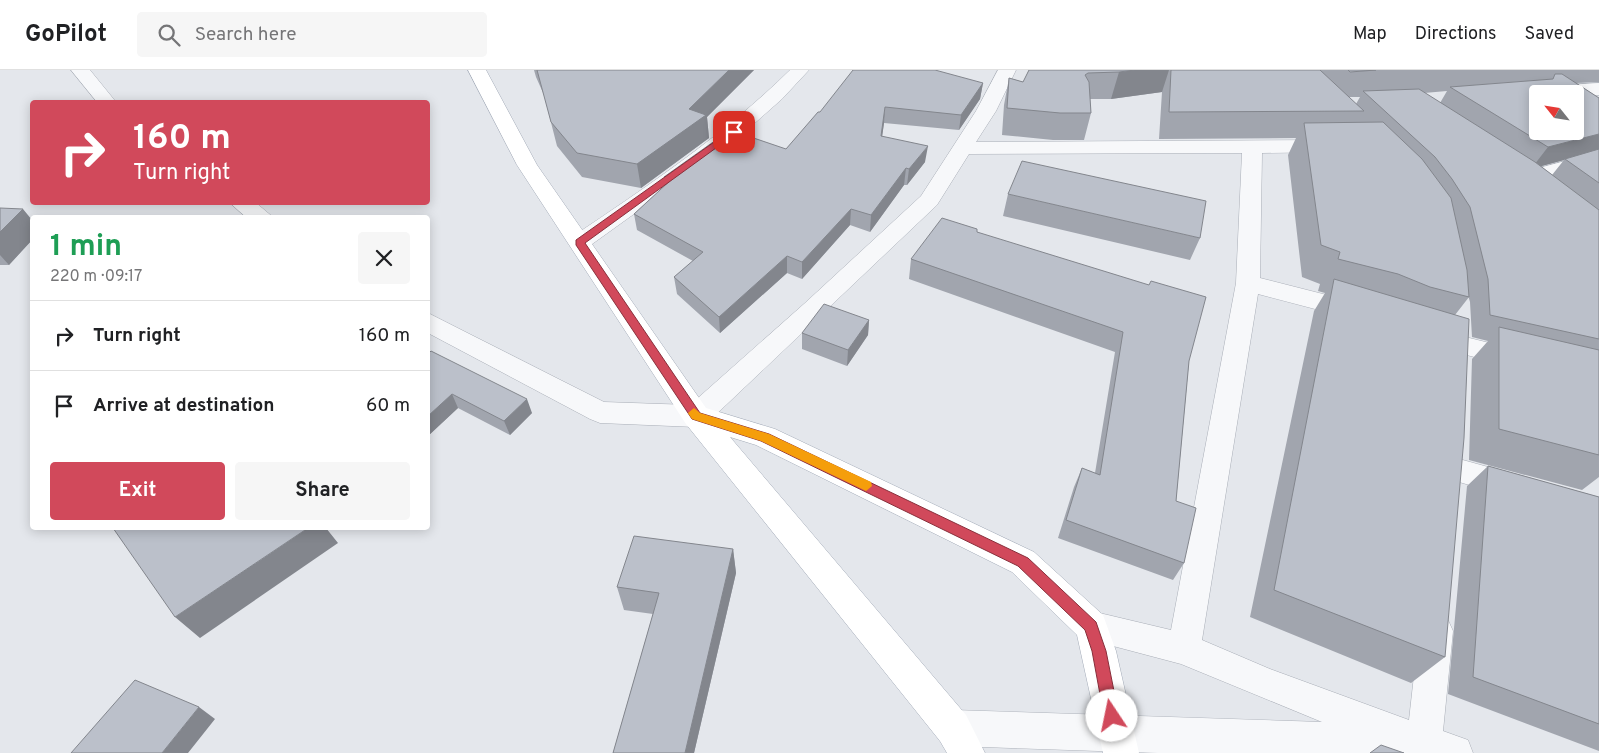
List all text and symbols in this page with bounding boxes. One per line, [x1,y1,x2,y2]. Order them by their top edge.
search box [137,12,487,57]
text: GoPilot [25,20,107,50]
icon: search [155,21,183,49]
text: Search here [195,23,296,47]
text: Map [1353,23,1387,46]
text: Directions [1415,23,1497,46]
text: Saved [1525,23,1574,46]
north arrow [1529,85,1584,140]
map controls [1529,85,1584,140]
pin [713,111,755,153]
text: 160 m [133,117,231,161]
icon: arrive [720,118,748,146]
icon: right [50,120,115,185]
text: Turn right [133,160,230,187]
text: 1 min [50,229,122,266]
button: close [358,232,410,284]
text: 220 m · 09:17 [50,267,142,287]
icon: right [50,322,78,350]
text: Turn right [93,324,181,348]
text: 160 m [359,324,410,348]
icon: arrive [50,392,78,420]
text: Arrive at destination [93,394,274,418]
text: 60 m [366,394,410,418]
button: Exit [50,462,225,520]
button: Share [235,462,410,520]
position arrow [1085,689,1137,741]

